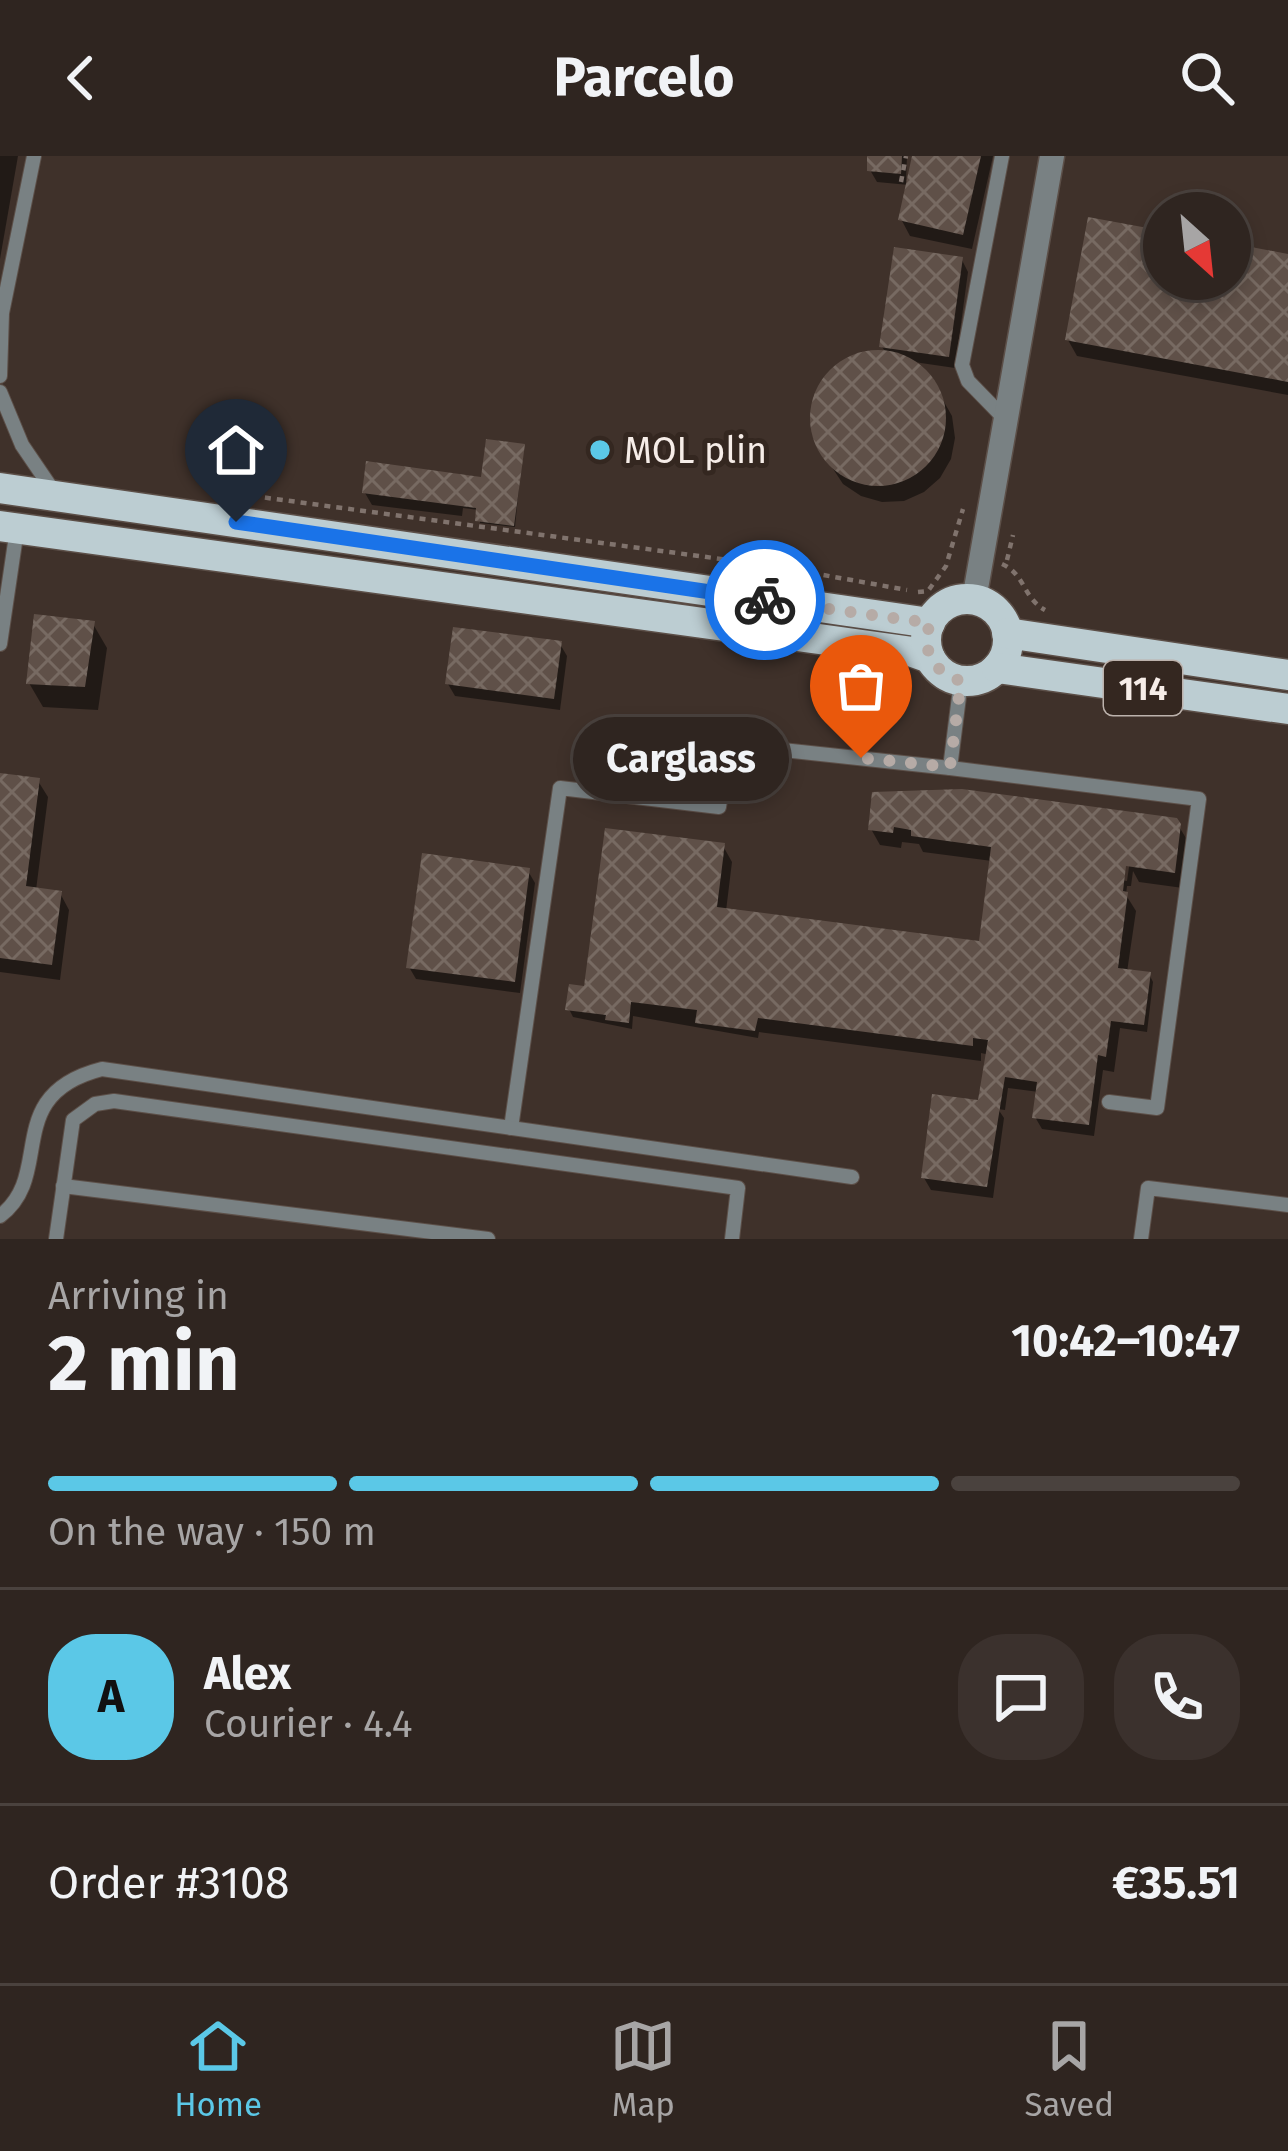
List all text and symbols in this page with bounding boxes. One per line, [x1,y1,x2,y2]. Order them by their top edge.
icon: back [48,45,114,111]
icon: search [1174,45,1240,111]
text: Parcelo [553,46,735,110]
north arrow [1143,192,1251,300]
map controls [1143,192,1251,300]
pin [185,399,287,522]
icon: home [203,417,269,483]
place label: MOL plin [624,429,767,473]
marker: MOL plin [587,437,613,463]
courier [705,540,825,660]
icon: bike [732,567,798,633]
pin [810,635,912,758]
icon: bag [828,653,894,719]
road number: 114 [1104,661,1182,715]
callout: Carglass [573,716,789,800]
text: Carglass [606,736,756,782]
text: Arriving in [48,1273,229,1319]
text: 10:42–10:47 [1011,1314,1240,1368]
text: 2 min [48,1317,240,1411]
text: On the way · 150 m [48,1509,376,1555]
button: chat [958,1634,1084,1760]
button: phone [1114,1634,1240,1760]
text: Alex [204,1647,291,1701]
text: A [98,1670,124,1724]
text: Courier · 4.4 [204,1701,413,1747]
text: Order #3108 [48,1856,290,1910]
text: €35.51 [1112,1856,1240,1910]
tab: Home [174,2013,262,2125]
tab: Map [610,2013,676,2125]
tab: Saved [1025,2013,1114,2125]

